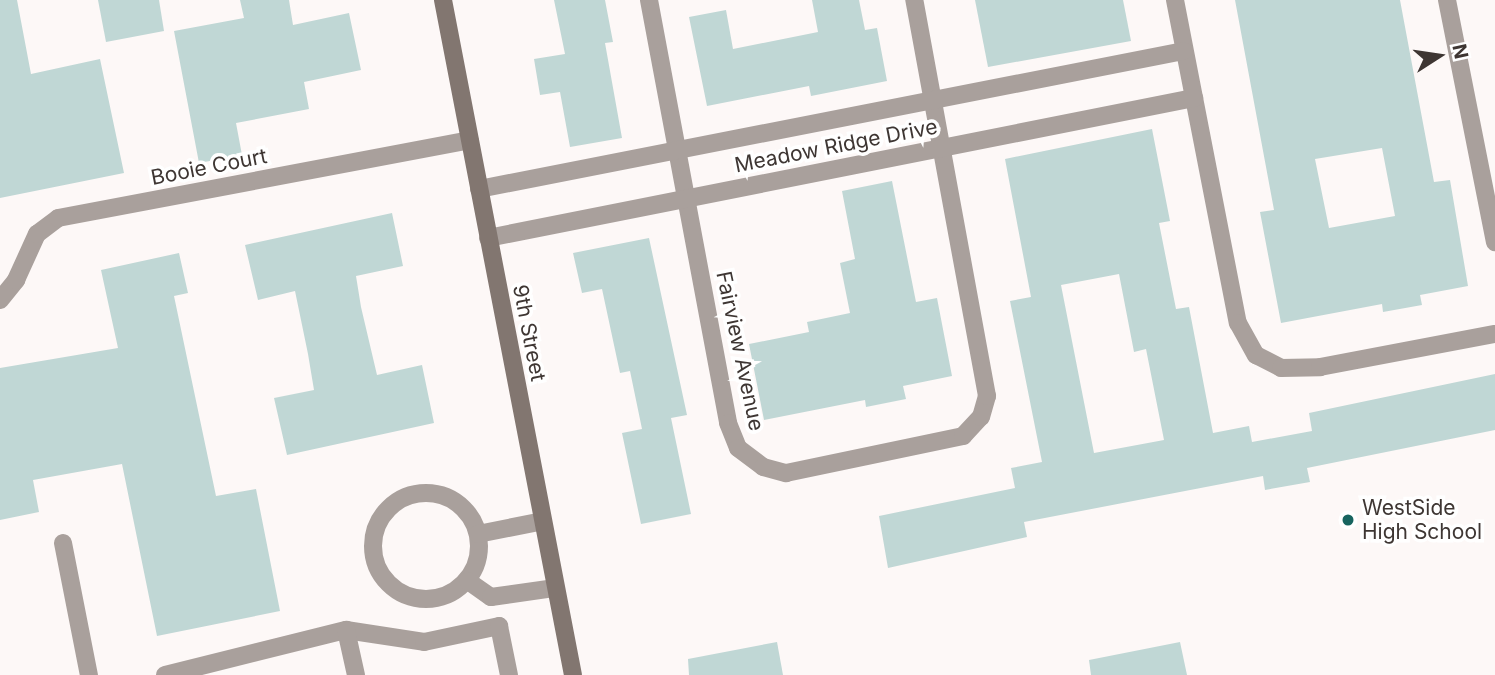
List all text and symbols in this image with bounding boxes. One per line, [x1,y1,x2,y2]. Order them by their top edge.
north arrow [1404,21,1474,91]
text: N [1447,42,1473,61]
street label: Meadow Ridge Drive [733,114,939,178]
street label: Booie Court [149,143,269,191]
street label: Fairview Avenue [711,269,769,433]
street label: 9th Street [507,283,551,383]
place label: WestSide High School [1362,495,1482,545]
marker: WestSide High School [1340,512,1356,528]

